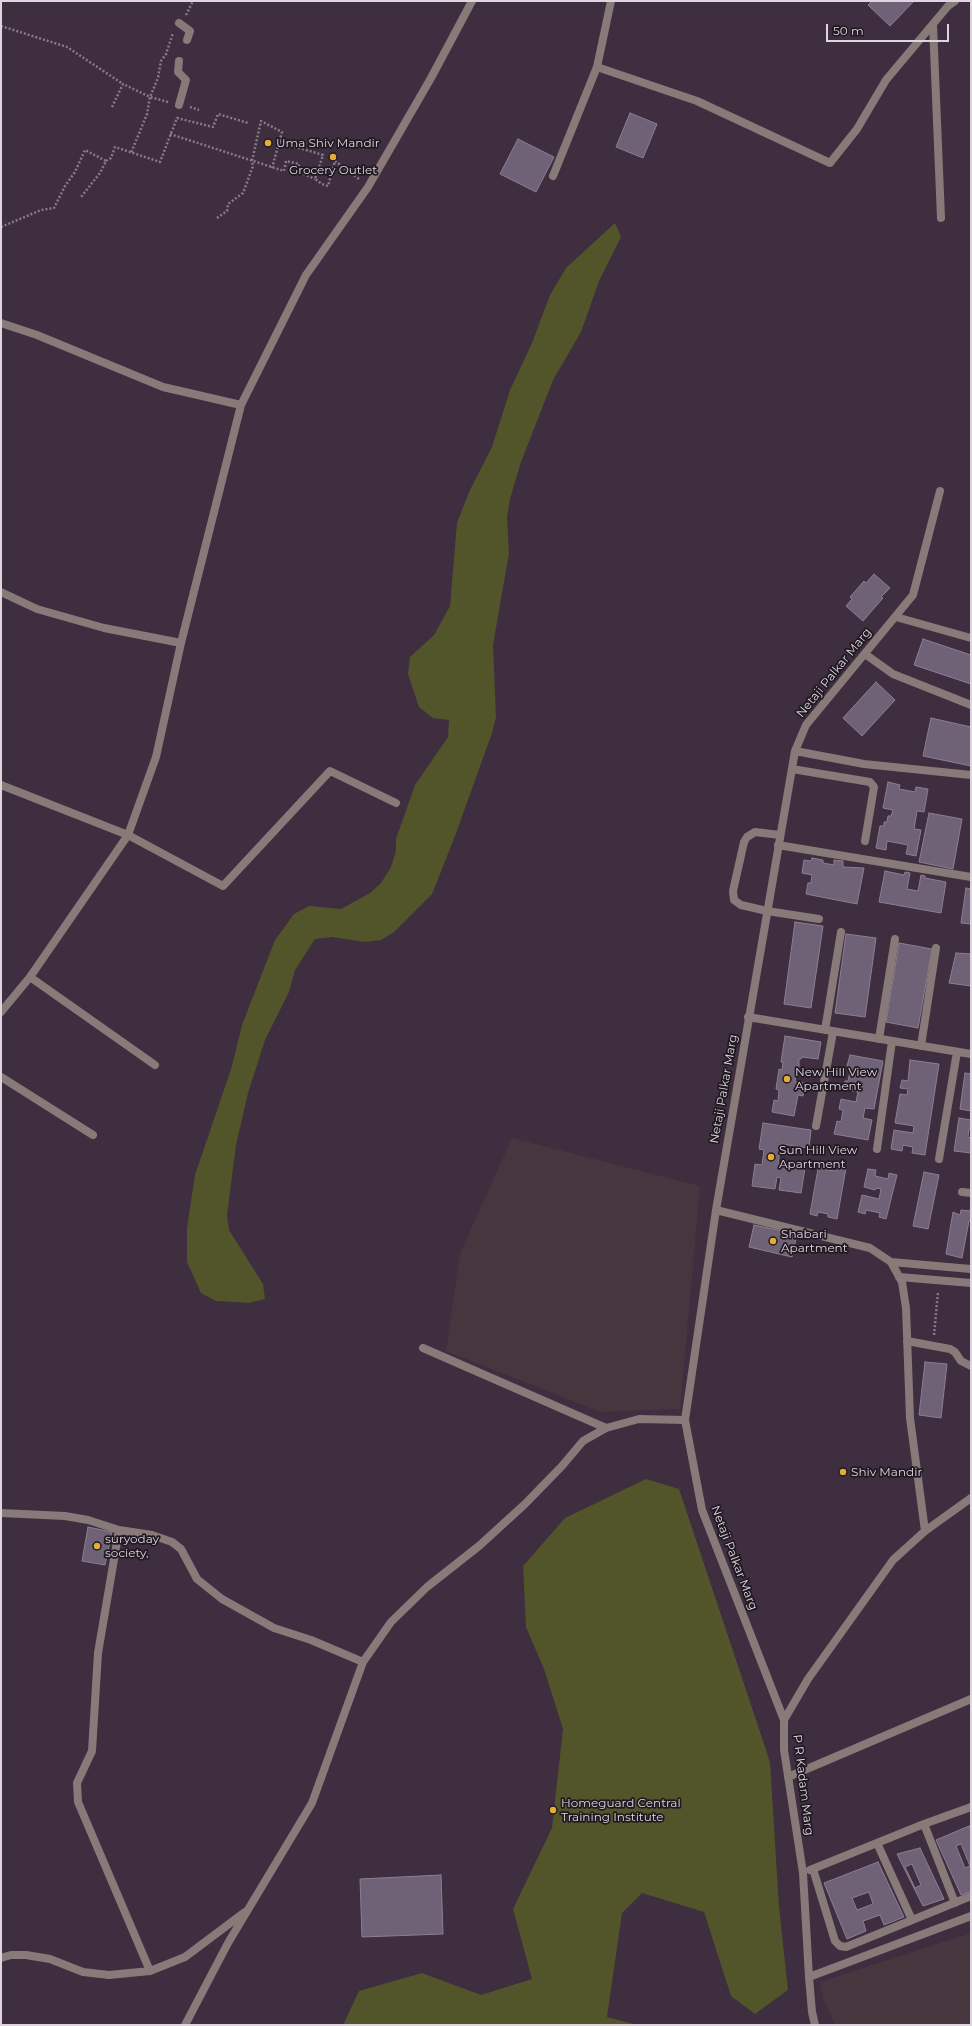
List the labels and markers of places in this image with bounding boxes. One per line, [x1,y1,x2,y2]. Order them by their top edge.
place label: Uma Shiv Mandir [276,136,380,150]
marker: Uma Shiv Mandir [263,138,273,148]
marker: Grocery Outlet [328,152,338,162]
place label: Grocery Outlet [289,163,377,177]
place label: New Hill View Apartment [795,1065,877,1093]
marker: New Hill View Apartment [782,1074,792,1084]
place label: Sun Hill View Apartment [779,1143,857,1171]
marker: Sun Hill View Apartment [766,1152,776,1162]
place label: Shabari Apartment [781,1227,848,1255]
marker: Shabari Apartment [768,1236,778,1246]
place label: Shiv Mandir [851,1465,922,1479]
marker: Shiv Mandir [838,1467,848,1477]
place label: suryoday society, [105,1532,159,1560]
marker: suryoday society, [92,1541,102,1551]
place label: Homeguard Central Training Institute [561,1796,681,1824]
marker: Homeguard Central Training Institute [548,1805,558,1815]

